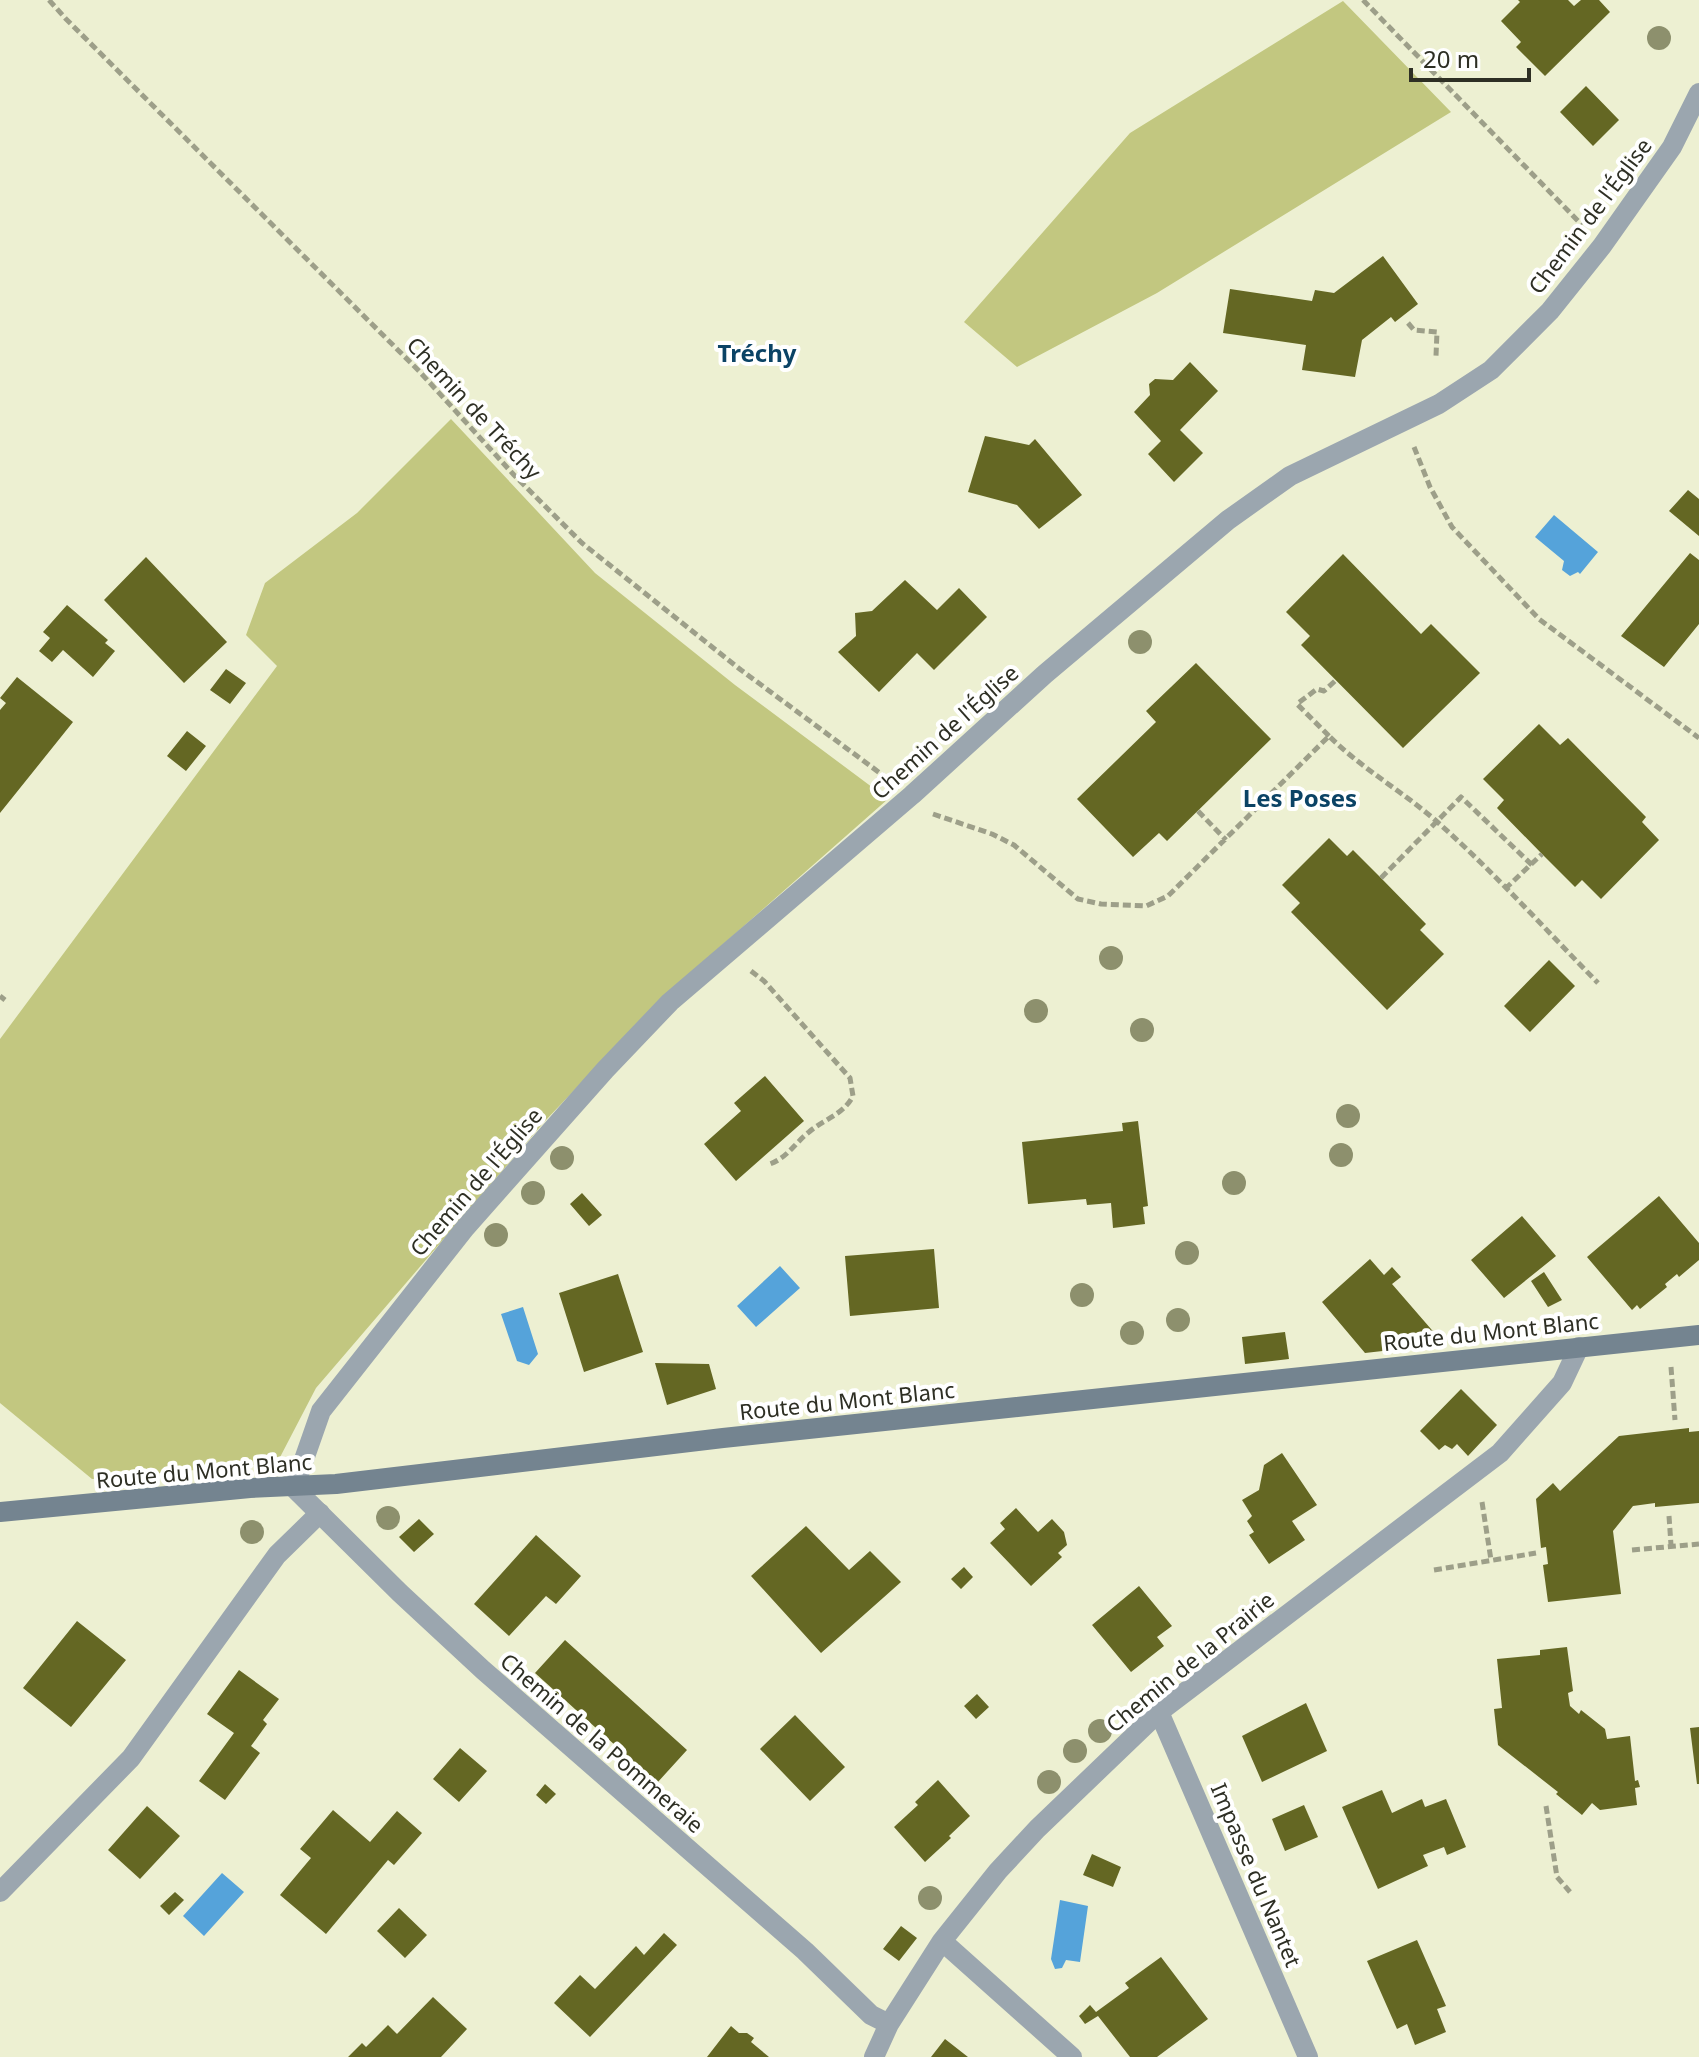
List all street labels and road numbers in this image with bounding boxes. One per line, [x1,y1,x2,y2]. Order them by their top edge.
street label: Chemin de l'Église [1521,131,1658,299]
street label: Chemin de Tréchy [401,330,549,486]
street label: Chemin de l'Église [865,657,1024,805]
street label: Chemin de l'Église [402,1101,548,1262]
street label: Route du Mont Blanc [1382,1305,1600,1357]
street label: Route du Mont Blanc [738,1374,956,1426]
street label: Route du Mont Blanc [95,1446,313,1494]
street label: Chemin de la Prairie [1099,1584,1280,1738]
street label: Chemin de la Pommeraie [495,1646,711,1839]
street label: Impasse du Nantet [1205,1778,1309,1971]

